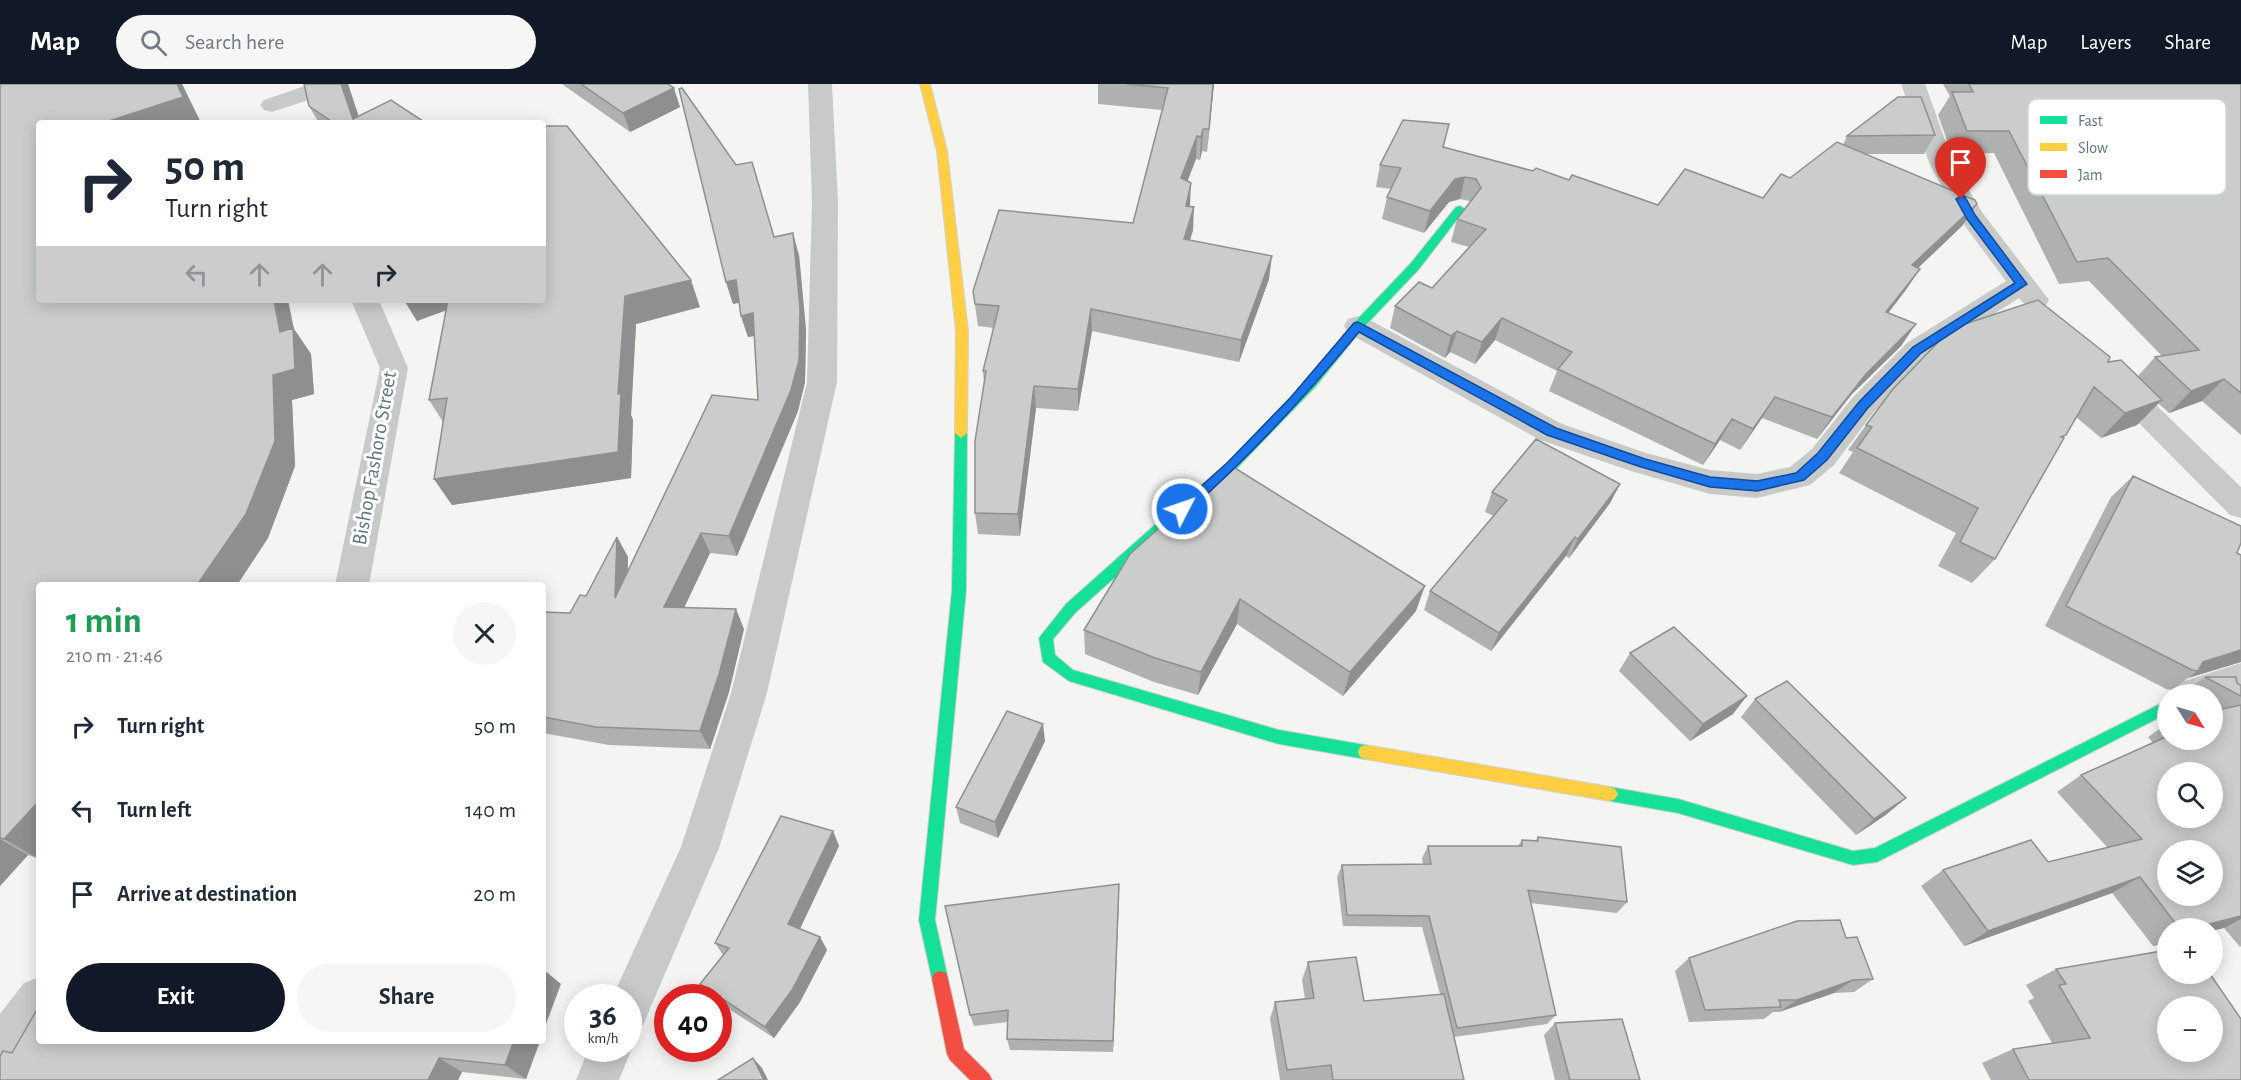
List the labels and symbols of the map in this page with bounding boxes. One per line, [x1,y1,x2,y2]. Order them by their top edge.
legend [2028,99,2226,195]
text: Fast [2078,113,2103,129]
pin [1935,137,1986,199]
text: Slow [2078,140,2108,156]
text: Jam [2078,167,2103,183]
street label: Bishop Fashoro Street [349,369,400,547]
position arrow [1150,477,1214,541]
north arrow [2157,684,2223,750]
speed limit sign: 40 [654,984,732,1062]

